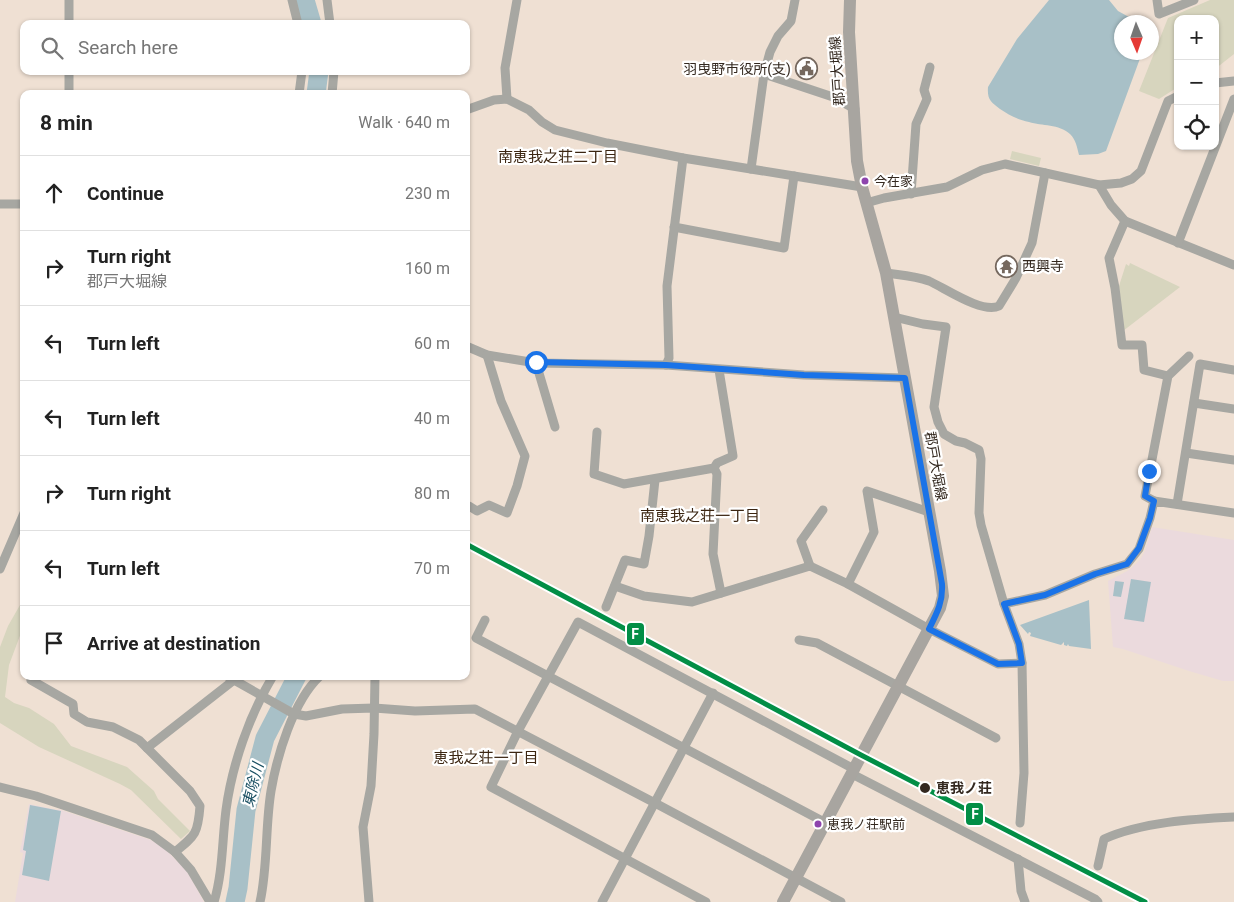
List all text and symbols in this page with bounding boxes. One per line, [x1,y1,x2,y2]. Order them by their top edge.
north arrow [1114,15,1159,60]
map controls [1174,15,1219,150]
button: + [1174,15,1219,60]
search box [20,20,470,75]
icon: search [38,34,66,62]
text: Search here [78,36,178,59]
street label: 郡戸大堀線 [827,36,847,106]
public building icon: 羽曳野市役所(支) [795,57,819,81]
button: − [1174,60,1219,105]
place label: 羽曳野市役所(支) [683,61,791,78]
button: locate [1174,105,1219,150]
text: 8 min [40,111,93,135]
text: Walk · 640 m [358,113,450,132]
district label: 南恵我之荘二丁目 [498,148,618,166]
place label: 今在家 [874,174,913,189]
marker: 今在家 [860,176,870,186]
icon: ahead [40,179,68,207]
text: Continue [87,182,164,205]
text: 230 m [405,184,450,203]
text: Turn right [87,245,171,268]
icon: right [40,254,68,282]
temple icon: 西興寺 [994,254,1018,278]
place label: 西興寺 [1022,258,1064,274]
text: 160 m [405,259,450,278]
text: 郡戸大堀線 [87,272,167,291]
icon: left [40,329,68,357]
text: Turn left [87,332,160,355]
text: 60 m [414,334,450,353]
route start [525,351,548,374]
icon: left [40,404,68,432]
text: Turn left [87,407,160,430]
text: 40 m [414,409,450,428]
street label: 郡戸大堀線 [922,430,950,502]
route end [1138,460,1161,483]
icon: right [40,479,68,507]
text: Turn right [87,482,171,505]
text: 80 m [414,484,450,503]
district label: 南恵我之荘一丁目 [640,507,760,525]
icon: left [40,554,68,582]
text: Turn left [87,557,160,580]
text: 70 m [414,559,450,578]
line badge: F [626,622,645,646]
text: F [631,626,639,642]
icon: arrive [40,629,68,657]
text: Arrive at destination [87,632,260,655]
district label: 恵我之荘一丁目 [433,749,539,767]
water label: 東除川 [239,759,268,809]
place label: 恵我ノ荘 [936,780,992,796]
marker: 恵我ノ荘 [918,781,932,795]
line badge: F [965,802,984,826]
text: F [971,806,979,822]
place label: 恵我ノ荘駅前 [827,817,905,832]
marker: 恵我ノ荘駅前 [813,819,823,829]

